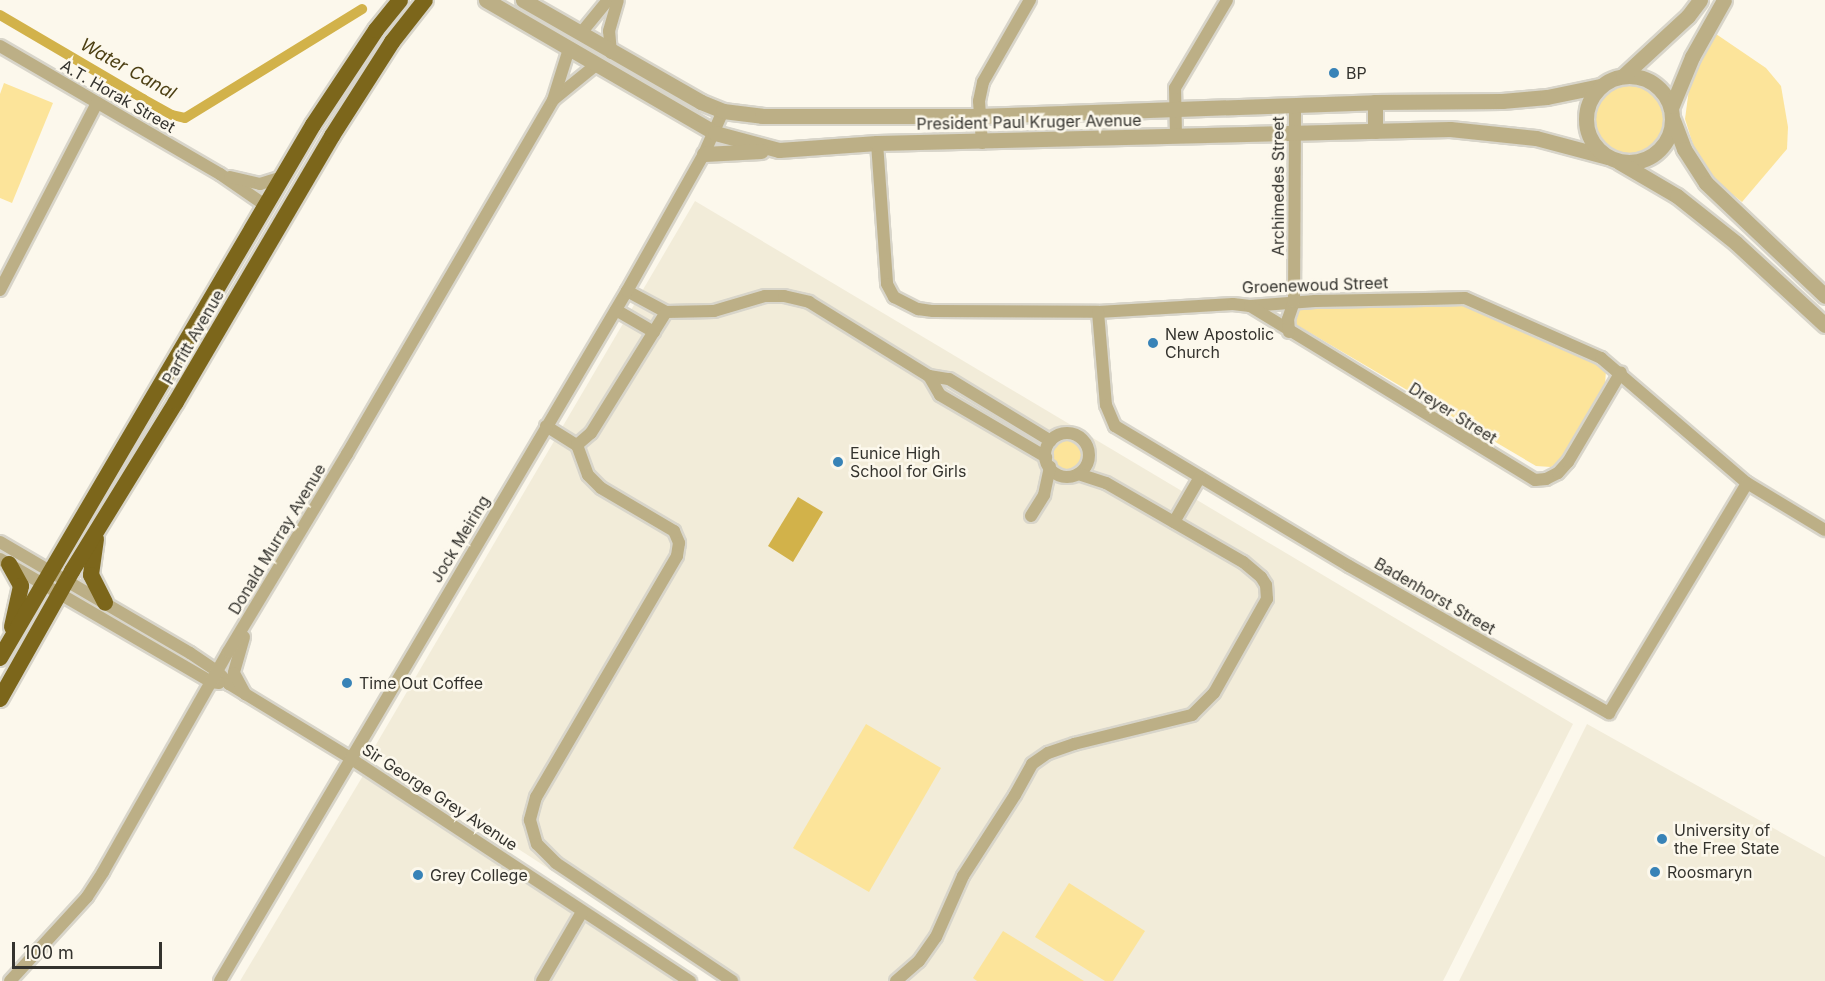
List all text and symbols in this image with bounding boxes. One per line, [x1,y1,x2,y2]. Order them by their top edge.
water label: Water Canal [76,34,180,104]
street label: A.T. Horak Street [57,55,179,137]
place label: BP [1346,63,1367,83]
marker: BP [1327,66,1341,80]
street label: President Paul Kruger Avenue [916,110,1142,134]
street label: Archimedes Street [1268,116,1288,256]
street label: Groenewoud Street [1242,273,1388,297]
street label: Parfitt Avenue [158,286,228,388]
place label: New Apostolic Church [1165,324,1274,362]
marker: New Apostolic Church [1146,336,1160,350]
street label: Dreyer Street [1406,378,1500,448]
place label: Eunice High School for Girls [850,443,966,481]
marker: Eunice High School for Girls [831,455,845,469]
street label: Donald Murray Avenue [224,460,330,618]
street label: Jock Meiring [426,492,494,586]
street label: Badenhorst Street [1371,554,1499,638]
place label: Time Out Coffee [359,673,483,693]
marker: Time Out Coffee [340,676,354,690]
street label: Sir George Grey Avenue [359,740,521,854]
place label: University of the Free State [1674,820,1779,858]
marker: University of the Free State [1655,832,1669,846]
place label: Roosmaryn [1667,862,1752,882]
place label: Grey College [430,865,528,885]
marker: Roosmaryn [1648,865,1662,879]
marker: Grey College [411,868,425,882]
scale bar [15,930,165,968]
text: 100 m [23,942,74,963]

